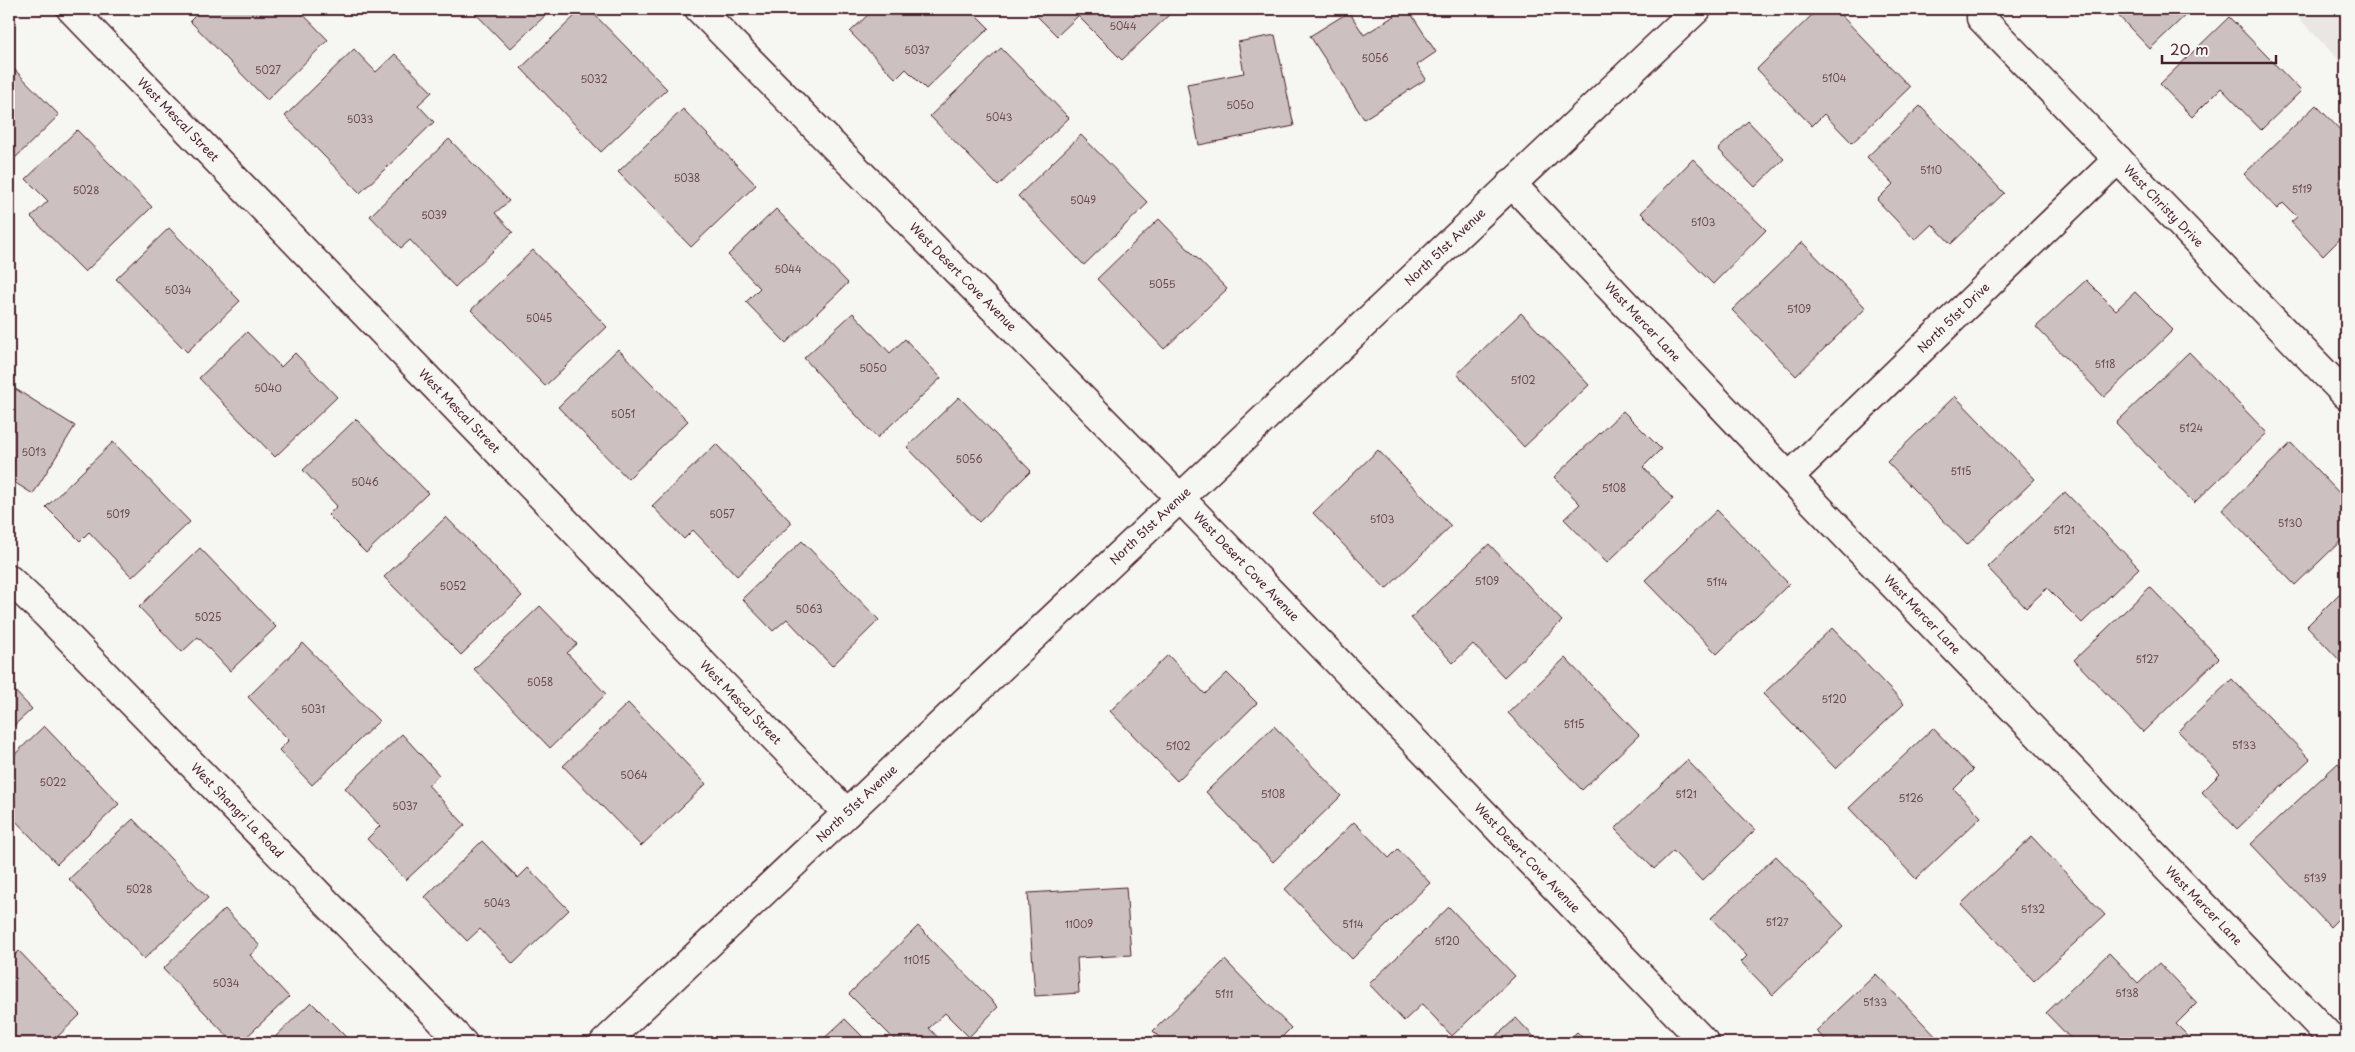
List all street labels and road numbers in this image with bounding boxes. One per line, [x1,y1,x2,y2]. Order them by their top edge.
street label: West Mescal Street [134,73,224,165]
street label: West Christy Drive [2120,160,2208,251]
street label: North 51st Avenue [1400,203,1489,289]
street label: West Desert Cove Avenue [906,218,1021,335]
street label: West Mercer Lane [1601,277,1685,365]
street label: North 51st Drive [1913,277,1994,356]
street label: West Mescal Street [415,364,505,457]
street label: North 51st Avenue [1105,482,1194,568]
street label: West Desert Cove Avenue [1190,507,1304,625]
street label: West Mercer Lane [1880,570,1965,658]
street label: West Mescal Street [696,656,786,748]
street label: West Shangri La Road [187,758,288,862]
street label: North 51st Avenue [812,760,901,846]
street label: West Desert Cove Avenue [1471,799,1585,917]
street label: West Mercer Lane [2162,862,2247,949]

